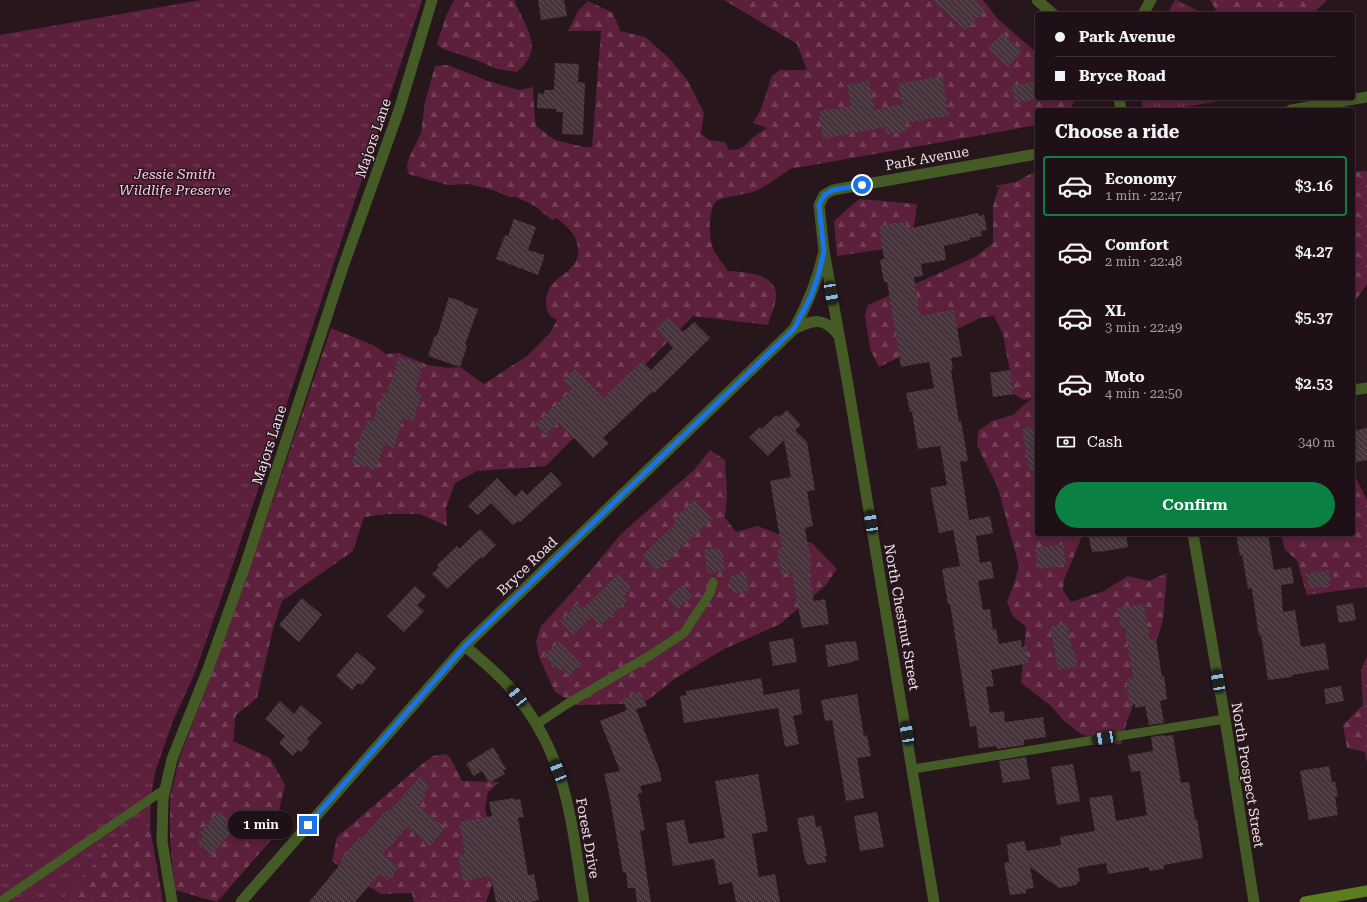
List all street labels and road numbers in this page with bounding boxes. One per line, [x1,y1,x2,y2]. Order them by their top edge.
street label: Majors Lane [352,96,394,180]
street label: Park Avenue [884,143,970,173]
street label: Majors Lane [249,403,289,487]
street label: Bryce Road [494,534,560,598]
street label: North Chestnut Street [881,542,923,692]
street label: North Prospect Street [1229,701,1267,849]
street label: Forest Drive [573,796,603,880]

